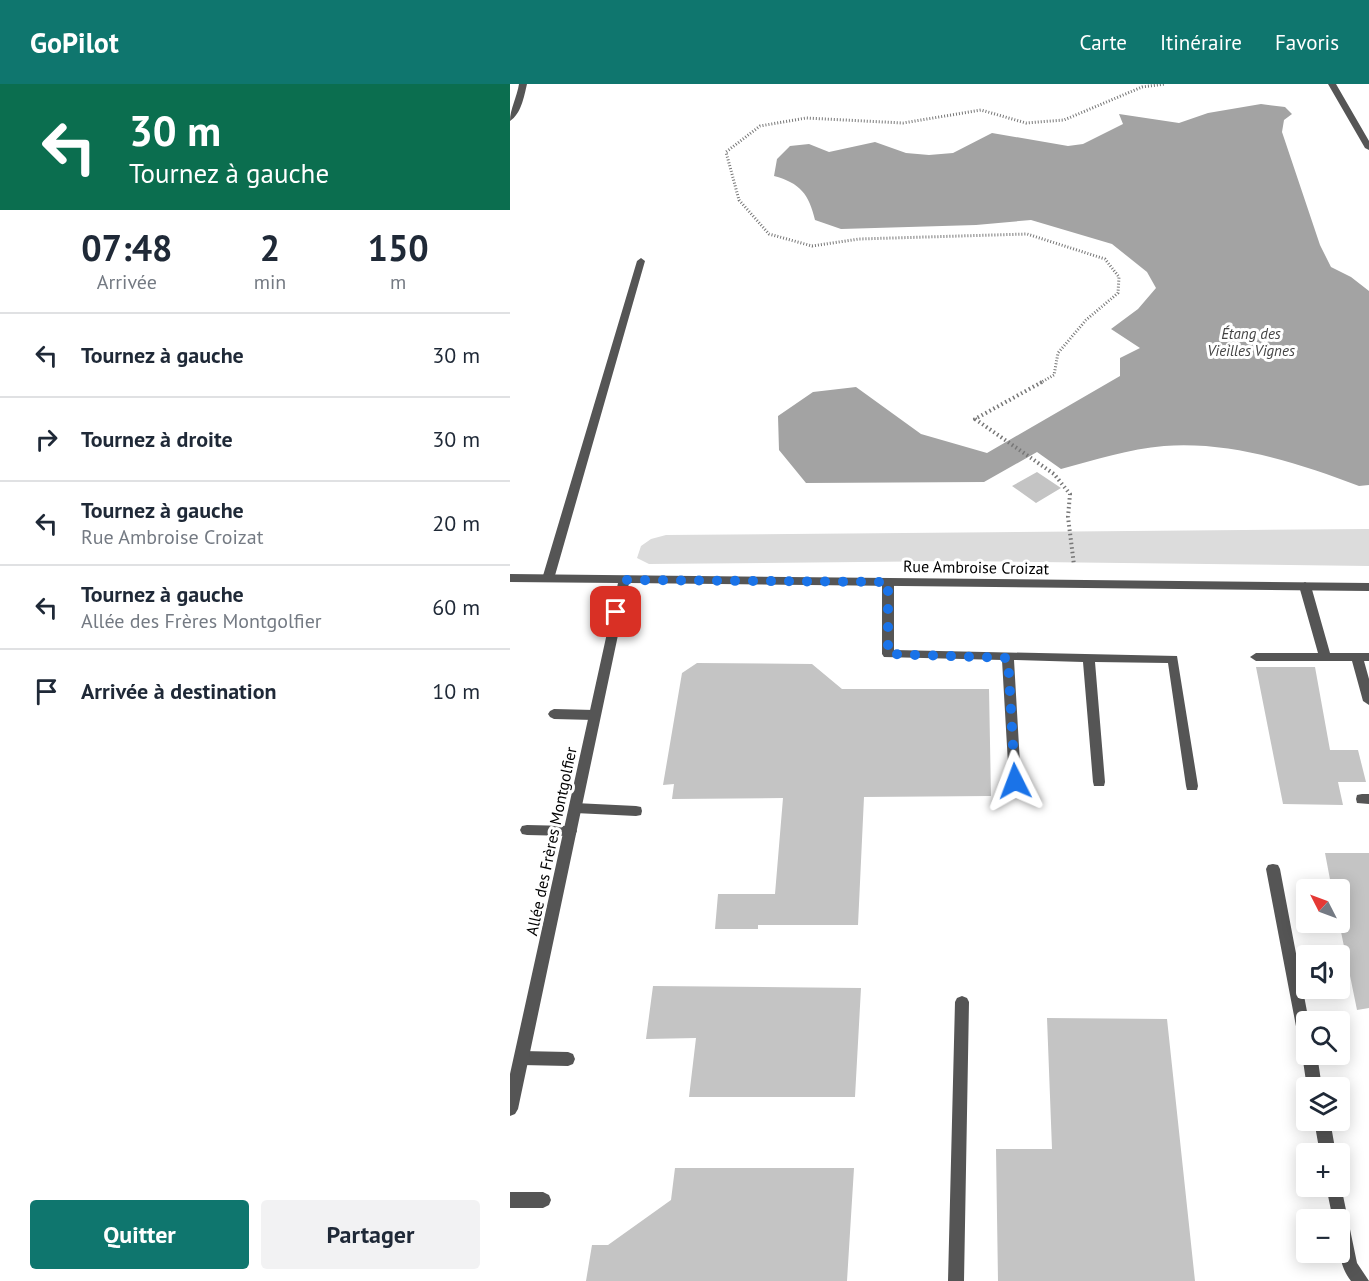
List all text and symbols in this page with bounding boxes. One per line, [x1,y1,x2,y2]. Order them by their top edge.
text: GoPilot [30,24,119,61]
text: Carte [1080,29,1127,56]
text: Itinéraire [1160,29,1242,56]
text: Favoris [1275,29,1339,56]
text: 30 m [129,103,221,158]
icon: left [30,108,108,186]
text: Tournez à gauche [129,156,329,190]
text: 07:48 [81,224,173,271]
text: 2 [260,224,280,271]
text: 150 [368,224,429,271]
text: Arrivée [97,269,157,295]
text: min [254,269,286,295]
text: m [390,269,406,295]
water label: Étang des Vieilles Vignes [1207,324,1295,360]
icon: left [30,339,63,372]
text: Tournez à gauche [81,341,244,369]
text: 30 m [432,341,480,369]
icon: right [30,423,63,456]
text: Tournez à droite [81,425,233,453]
text: 30 m [432,425,480,453]
text: Tournez à gauche [81,496,244,524]
icon: left [30,507,63,540]
text: 20 m [432,509,480,537]
text: Rue Ambroise Croizat [81,524,263,550]
street label: Rue Ambroise Croizat [903,556,1050,578]
text: Tournez à gauche [81,580,244,608]
pin [590,586,641,637]
icon: left [30,591,63,624]
text: 60 m [432,593,480,621]
icon: arrive [599,595,632,628]
text: Allée des Frères Montgolfier [81,608,322,634]
icon: arrive [30,675,63,708]
text: Arrivée à destination [81,677,277,705]
text: 10 m [432,677,480,705]
street label: Allée des Frères Montgolfier [521,744,581,937]
position arrow [983,749,1047,813]
north arrow [1296,879,1350,933]
map controls [1296,879,1350,1263]
button: sound [1296,945,1350,999]
button: search [1296,1011,1350,1065]
button: layers [1296,1077,1350,1131]
button: + [1296,1143,1350,1197]
button: Quitter [30,1200,249,1269]
button: Partager [261,1200,480,1269]
button: − [1296,1209,1350,1263]

